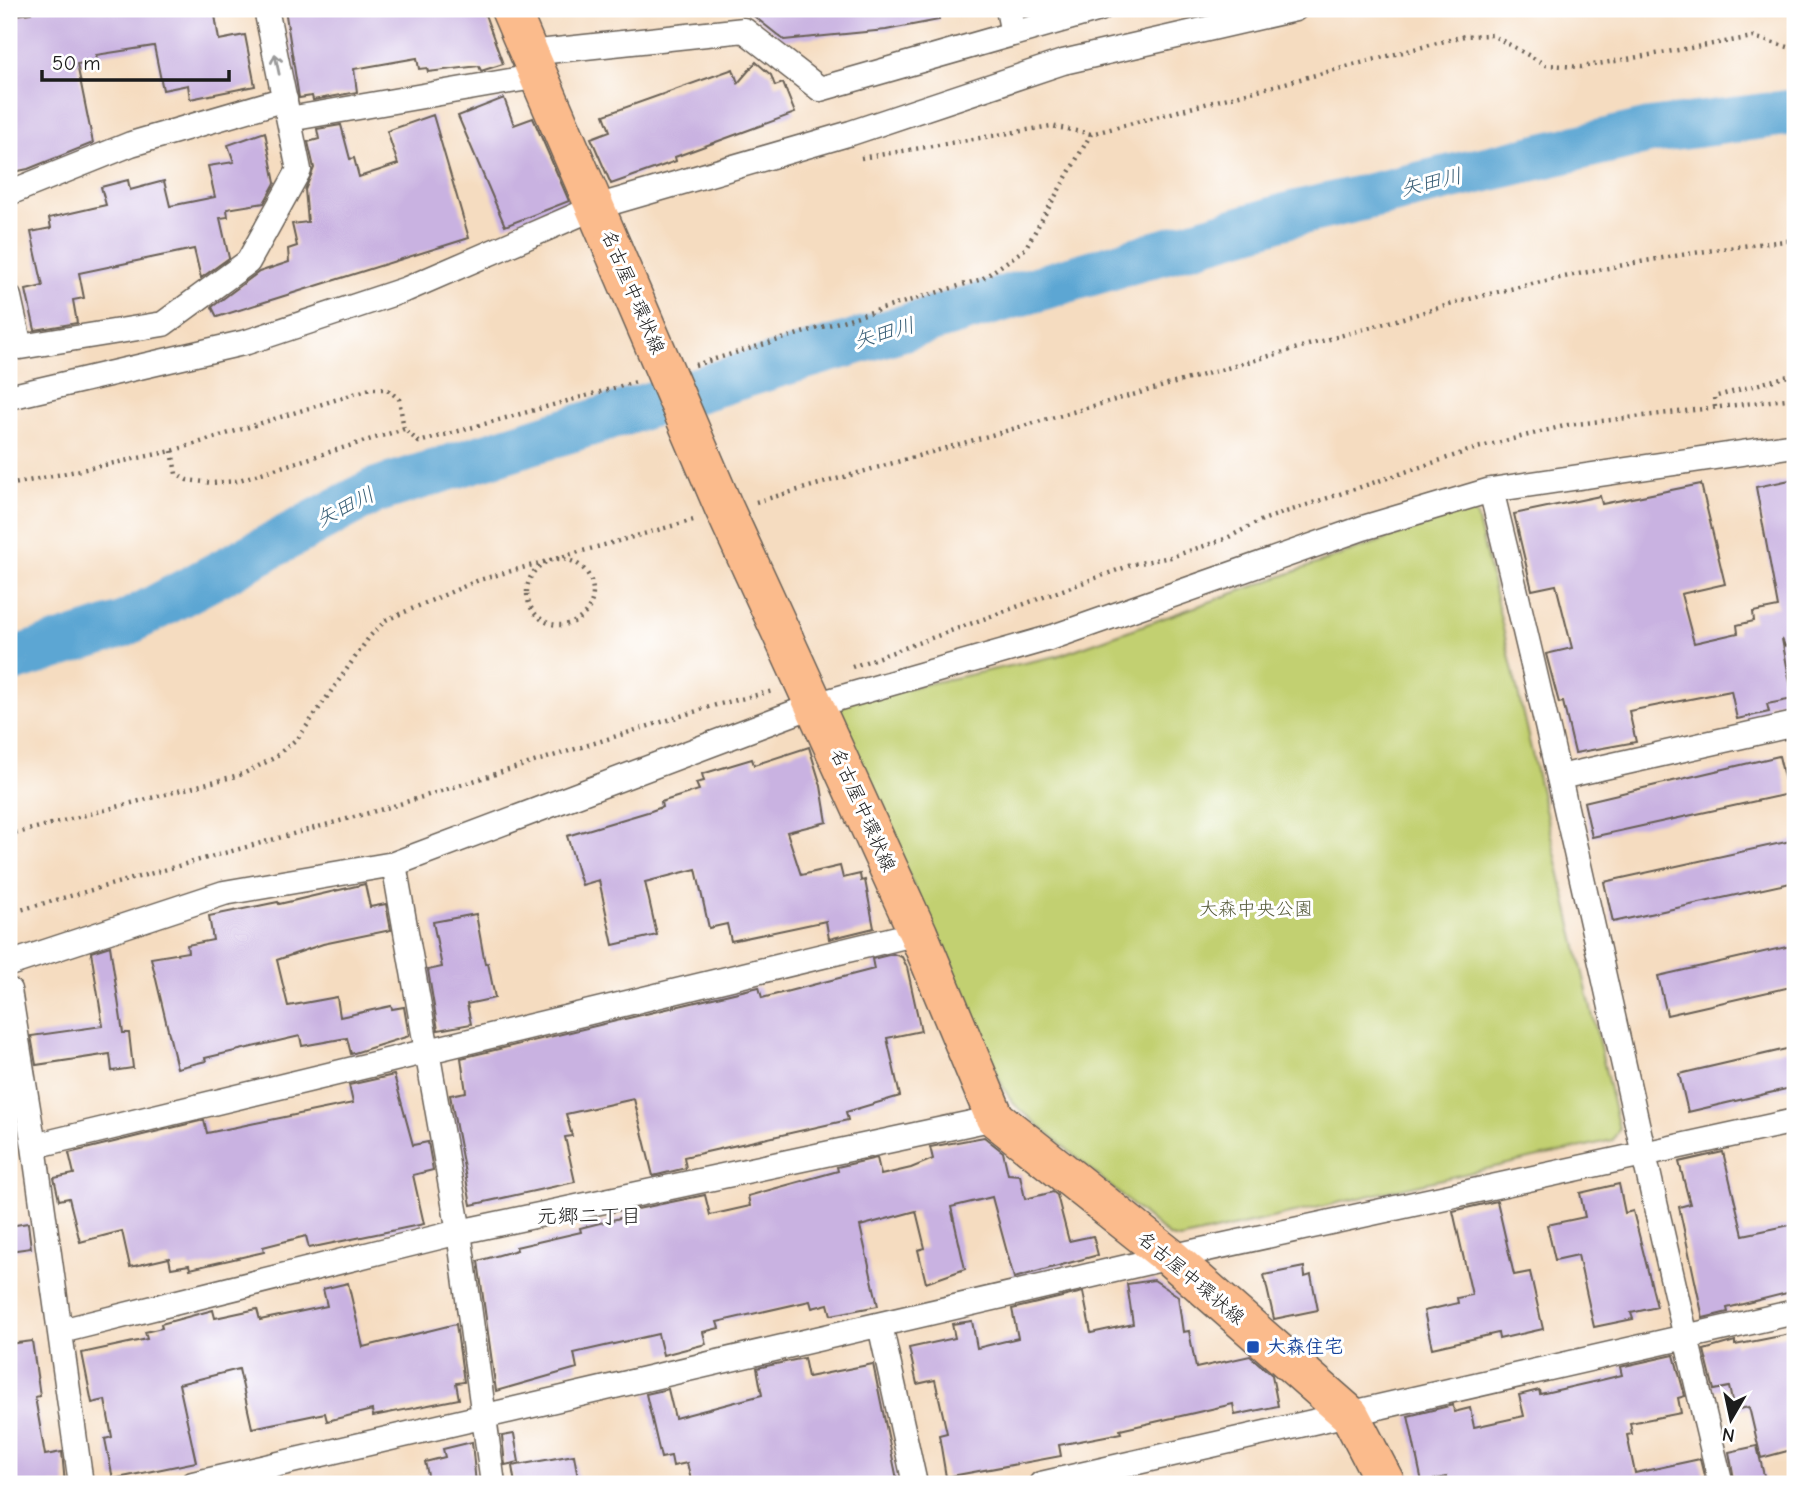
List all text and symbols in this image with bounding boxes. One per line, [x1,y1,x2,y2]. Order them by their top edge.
scale bar [42,38,229,82]
text: 50 m [52,51,101,75]
one-way arrow [270,53,284,76]
water label: 矢田川 [1398,163,1464,201]
street label: 名古屋中環状線 [597,226,669,358]
water label: 矢田川 [850,313,918,353]
water label: 矢田川 [311,482,379,532]
street label: 名古屋中環状線 [826,745,900,875]
park label: 大森中央公園 [1199,898,1313,920]
district label: 元郷二丁目 [537,1204,642,1228]
street label: 名古屋中環状線 [1133,1227,1249,1329]
place label: 大森住宅 [1267,1336,1343,1358]
marker: 大森住宅 [1245,1339,1261,1355]
north arrow [1696,1384,1766,1454]
text: N [1721,1423,1736,1447]

